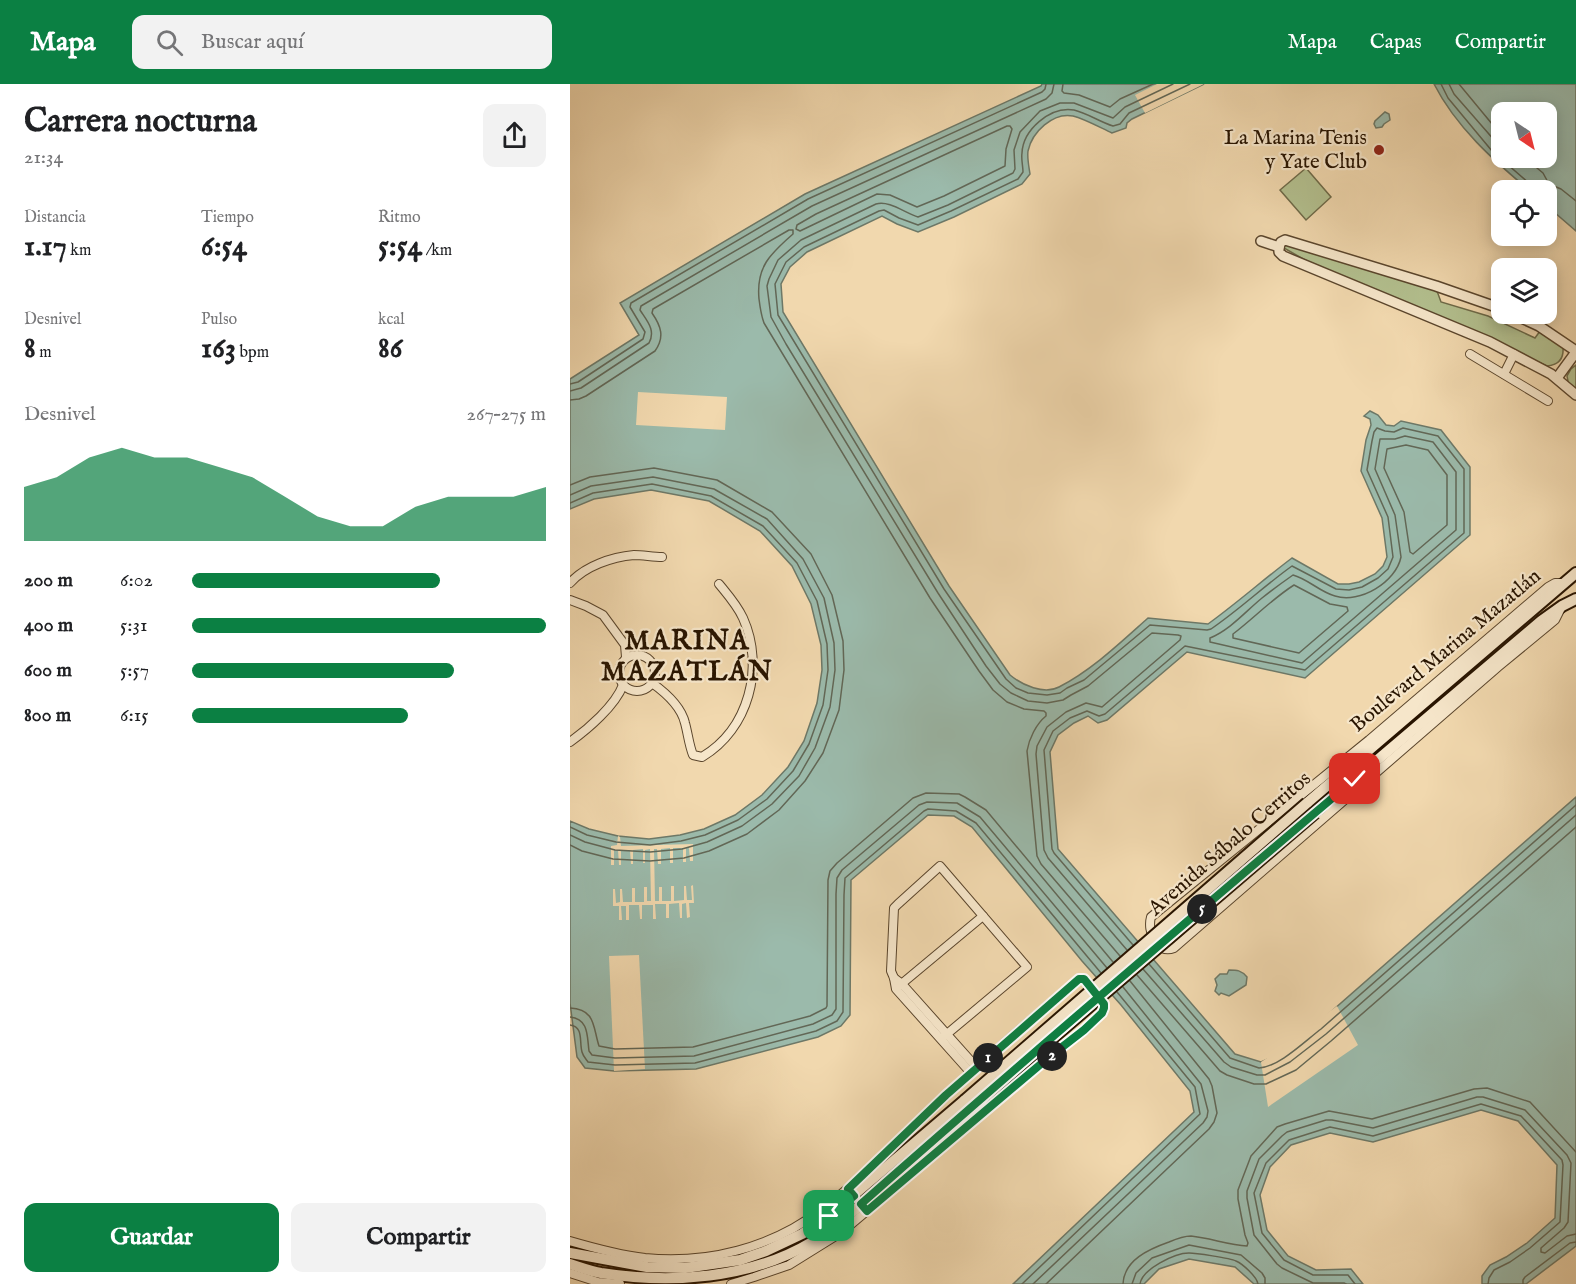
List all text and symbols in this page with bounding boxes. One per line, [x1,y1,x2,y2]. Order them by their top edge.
search box [132,15,552,69]
text: Mapa [30,25,96,60]
icon: search [153,26,186,59]
text: Buscar aquí [201,28,304,56]
text: Mapa [1288,29,1337,56]
text: Capas [1370,29,1422,56]
text: Compartir [1455,29,1546,56]
text: Carrera nocturna [24,101,257,143]
north arrow [1491,102,1557,168]
map controls [1491,102,1557,324]
button: share [483,104,546,167]
place label: La Marina Tenis y Yate Club [1224,125,1367,176]
marker: La Marina Tenis y Yate Club [1372,143,1386,157]
text: 21:34 [24,145,63,170]
button: locate [1491,180,1557,246]
text: Distancia [24,208,86,228]
text: Tiempo [201,208,254,228]
text: Ritmo [378,208,421,228]
text: 1.17 [24,228,67,266]
text: 6:54 [201,228,247,266]
text: 5:54 [378,228,422,266]
text: km [67,241,91,261]
text: /km [422,241,452,261]
button: layers [1491,258,1557,324]
text: Desnivel [24,310,81,330]
text: Pulso [201,310,237,330]
text: kcal [378,310,405,330]
text: 8 [24,330,36,368]
text: 163 [201,330,236,368]
text: 86 [378,330,402,368]
text: m [36,343,52,363]
text: bpm [236,343,269,363]
text: Desnivel [24,402,96,427]
text: 267–275 m [467,402,546,427]
street label: Boulevard Marina Mazatlán [1345,563,1547,739]
text: 200 m [24,568,73,593]
text: 6:02 [120,568,153,593]
text: 400 m [24,613,73,638]
text: 5:31 [120,613,147,638]
district label: MARINA MAZATLÁN [601,625,773,690]
text: 600 m [24,658,72,683]
text: 5:57 [120,658,149,683]
text: 800 m [24,703,71,728]
text: 6:15 [120,703,148,728]
pin [1329,753,1380,804]
icon: check [1338,762,1371,795]
street label: Avenida Sábalo Cerritos [1142,766,1317,923]
pin: 5 [1187,894,1217,924]
text: 5 [1199,899,1205,919]
pin: 2 [1037,1041,1067,1071]
pin: 1 [973,1043,1003,1073]
text: 2 [1048,1046,1056,1066]
text: 1 [985,1048,991,1068]
pin [803,1190,854,1241]
icon: arrive [812,1199,845,1232]
button: Guardar [24,1203,279,1272]
button: Compartir [291,1203,546,1272]

